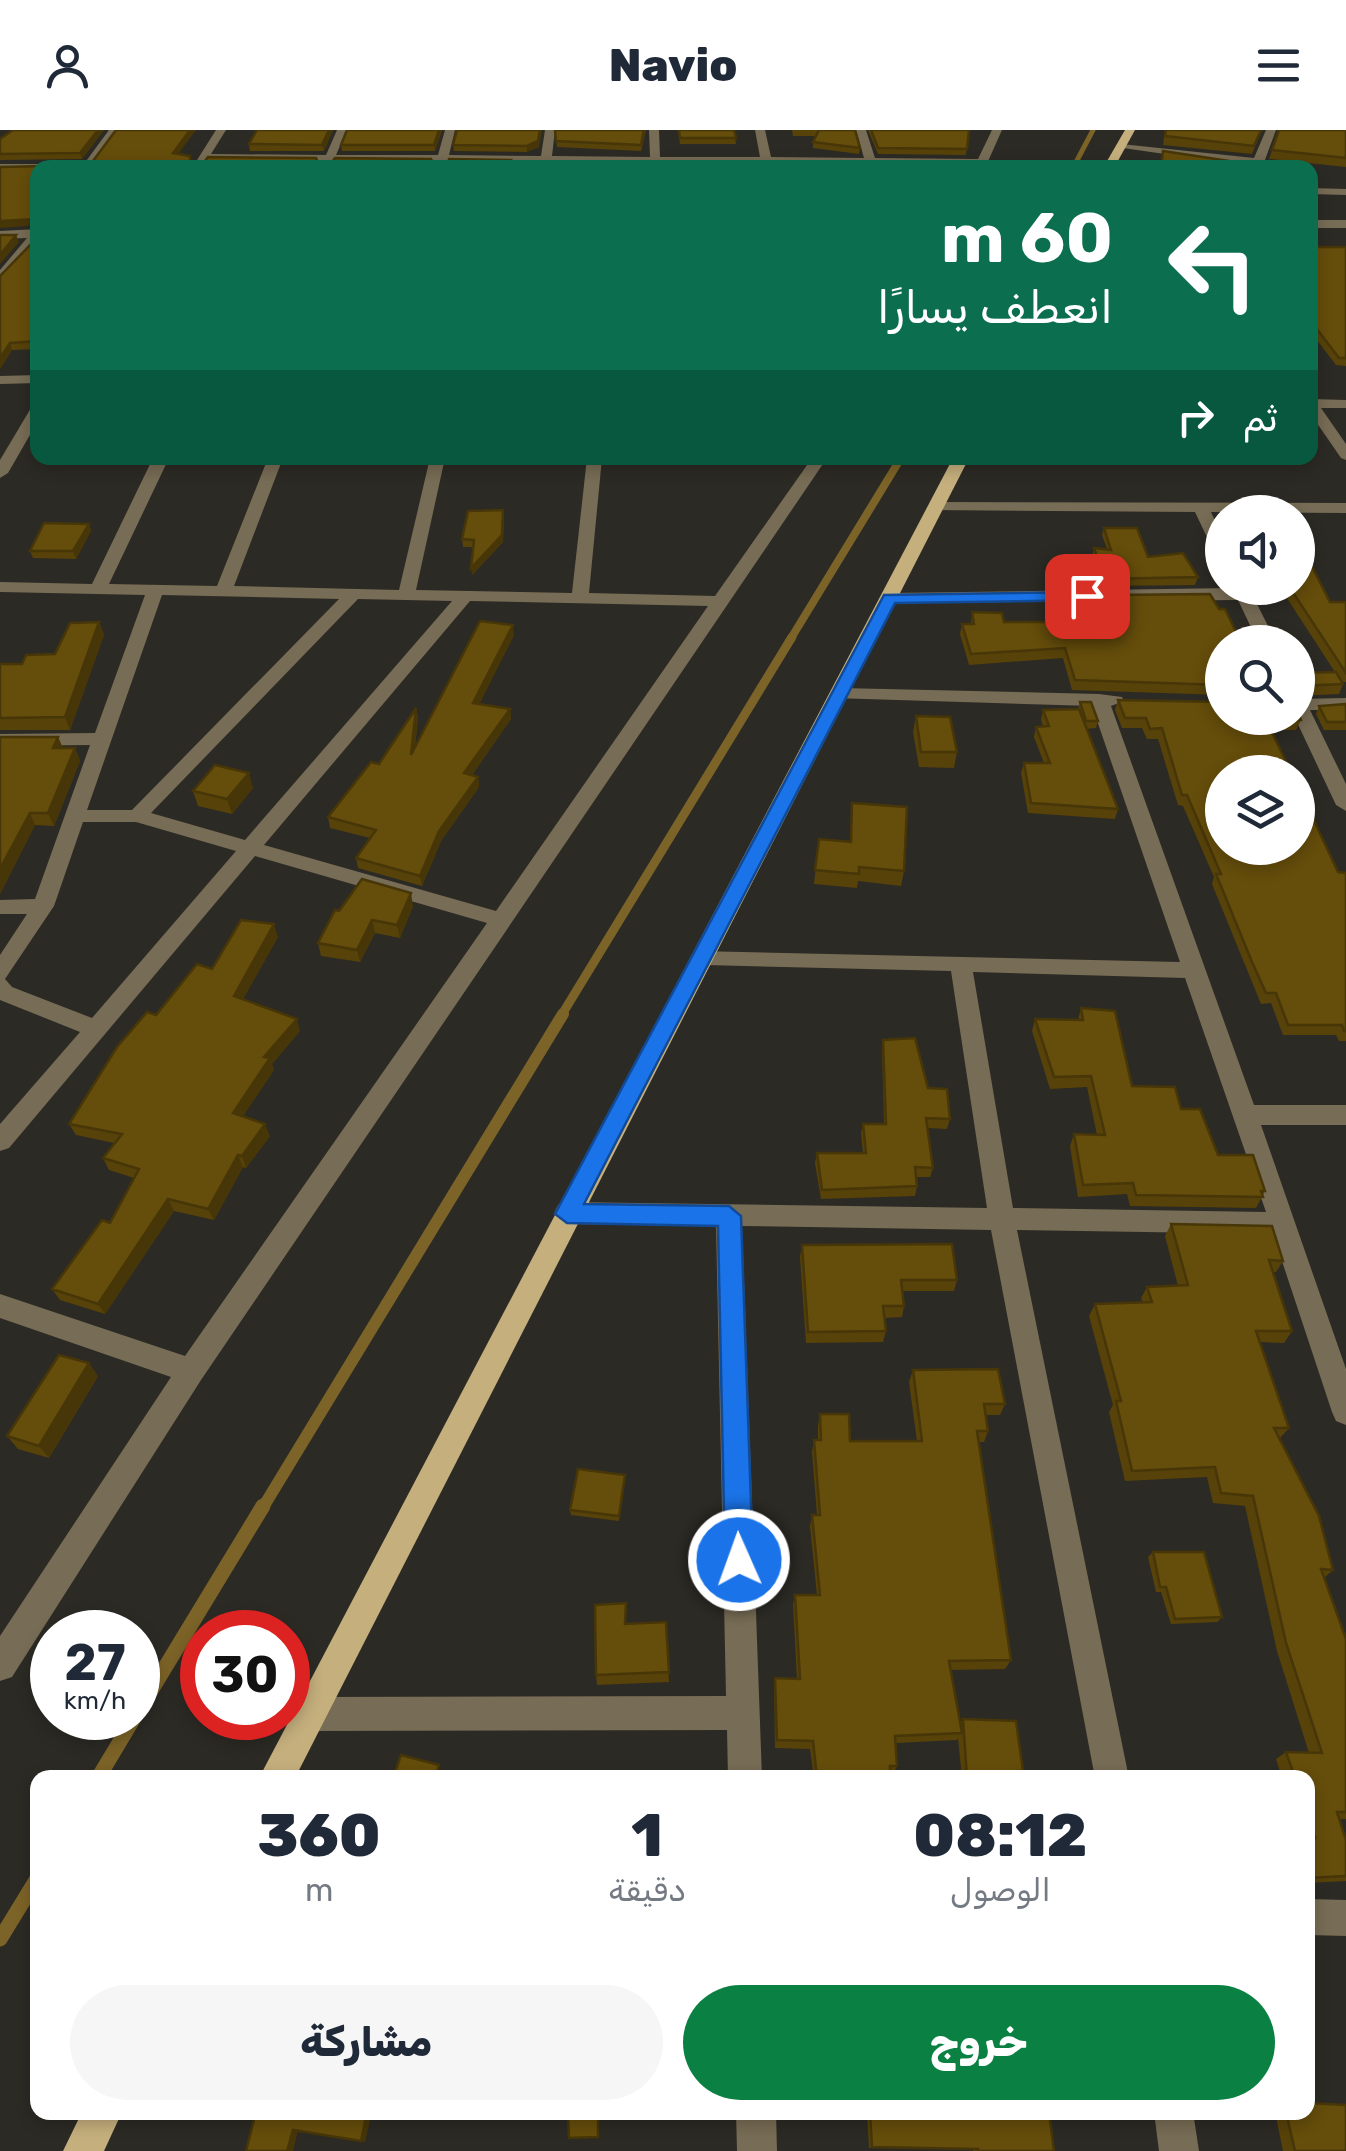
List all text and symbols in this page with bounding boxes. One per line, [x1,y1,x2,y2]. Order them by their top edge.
icon: person [40,38,95,93]
icon: menu [1251,38,1306,93]
text: Navio [609,39,737,92]
text: 60 m [941,197,1113,280]
icon: left [1148,200,1278,330]
text: انعطف يسارًا [877,281,1113,334]
icon: right [1168,390,1223,445]
text: ثم [1243,395,1278,441]
map controls [1205,495,1315,865]
button: sound [1205,495,1315,605]
pin [1045,554,1130,639]
icon: arrive [1060,569,1115,624]
button: search [1205,625,1315,735]
button: layers [1205,755,1315,865]
position arrow [687,1508,791,1612]
speed limit sign: 30 [180,1610,310,1740]
text: 27 [64,1633,126,1693]
text: km/h [64,1686,126,1715]
text: 360 [258,1800,381,1871]
text: 1 [631,1800,663,1871]
text: 08:12 [913,1800,1087,1871]
text: m [305,1871,333,1909]
text: دقيقة [608,1871,686,1909]
text: الوصول [950,1871,1051,1909]
button: مشاركة [70,1985,663,2100]
button: خروج [683,1985,1275,2100]

